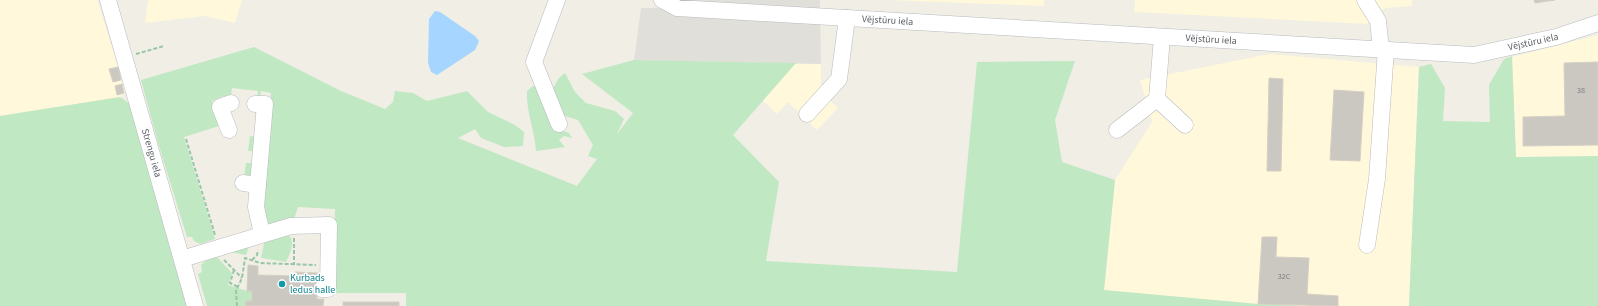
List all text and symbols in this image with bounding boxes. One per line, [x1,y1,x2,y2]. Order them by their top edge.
street label: Vējstūru iela [862,12,914,29]
street label: Vējstūru iela [1507,30,1560,54]
street label: Vējstūru iela [1185,31,1237,48]
house number: 38 [1577,85,1585,96]
street label: Strengu iela [138,127,165,179]
place label: Kurbads ledus halle [290,271,335,297]
house number: 32C [1278,271,1291,282]
marker: Kurbads ledus halle [277,279,287,289]

